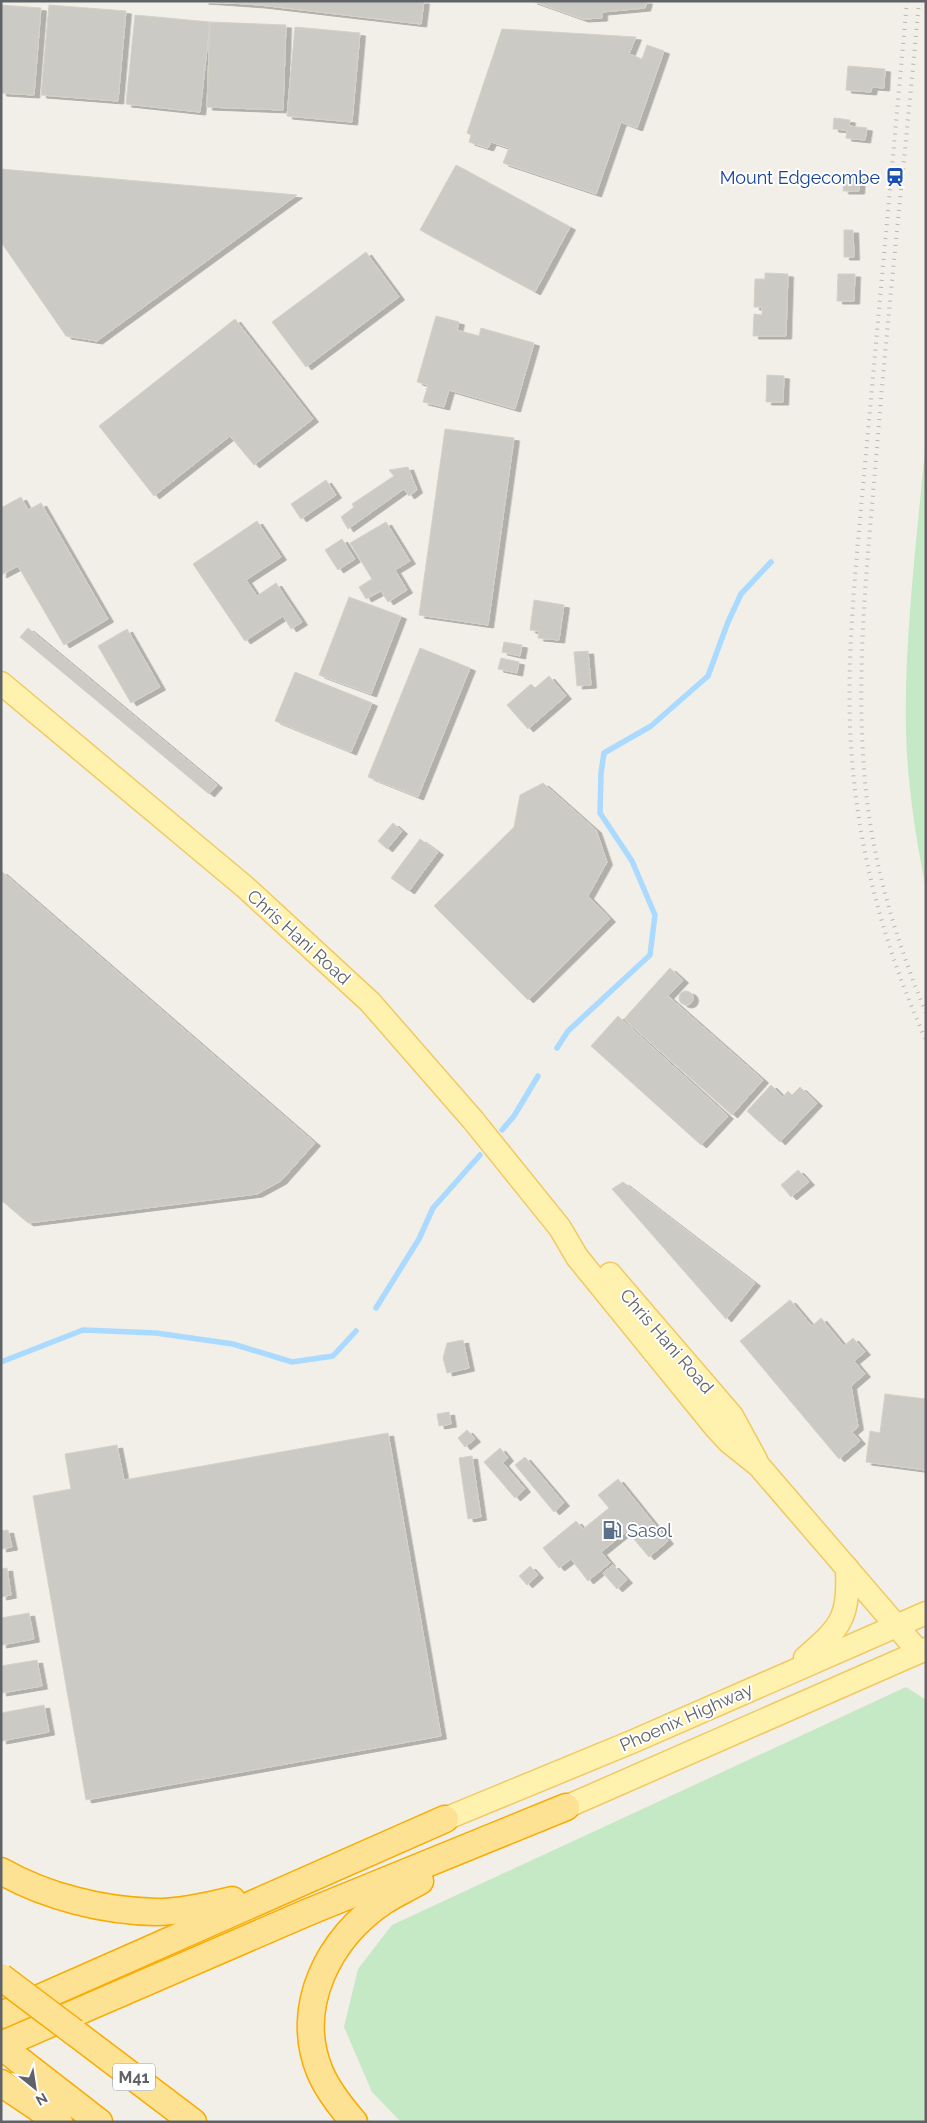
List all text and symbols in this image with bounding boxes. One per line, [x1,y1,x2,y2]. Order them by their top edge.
station icon: Mount Edgecombe [884,166,906,188]
place label: Mount Edgecombe [720,167,880,188]
street label: Chris Hani Road [243,885,355,989]
street label: Chris Hani Road [616,1284,718,1398]
fuel station icon: Sasol [601,1519,623,1541]
place label: Sasol [627,1520,672,1541]
street label: Phoenix Highway [616,1678,756,1756]
north arrow [10,2063,60,2113]
road number: M41 [113,2064,155,2090]
text: N [33,2090,50,2109]

